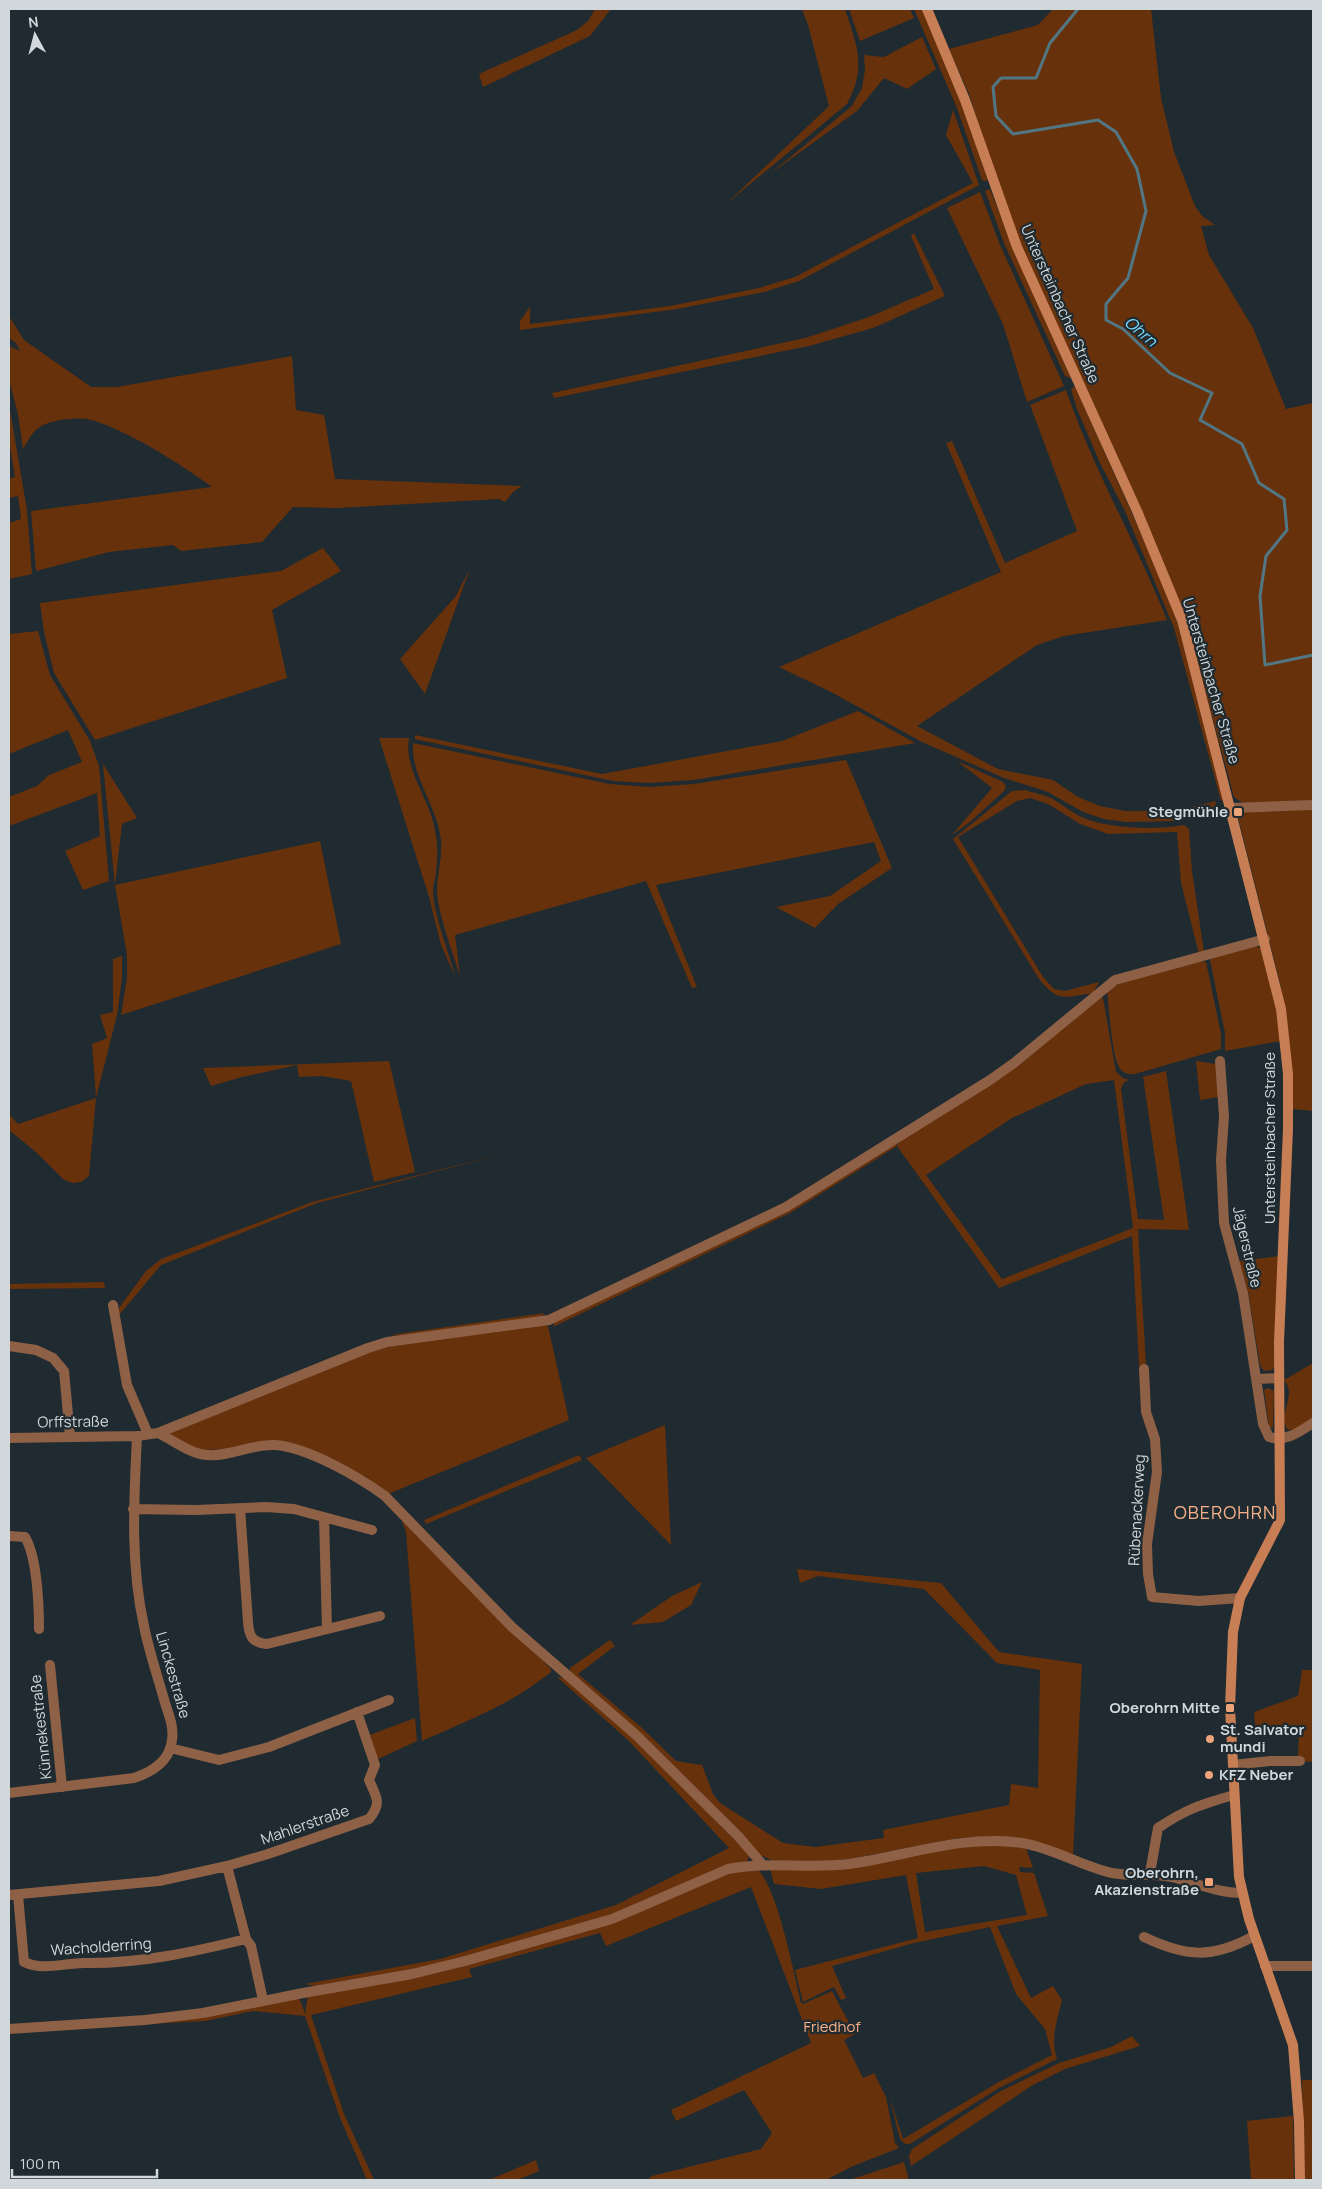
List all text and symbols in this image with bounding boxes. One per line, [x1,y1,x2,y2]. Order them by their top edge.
north arrow [10,10,60,60]
text: N [27,12,40,32]
street label: Untersteinbacher Straße [1016,221,1105,387]
water label: Ohrn [1120,311,1162,351]
street label: Untersteinbacher Straße [1178,595,1245,767]
place label: Stegmühle [1148,801,1228,822]
marker: Stegmühle [1232,806,1244,818]
street label: Untersteinbacher Straße [1259,1052,1280,1224]
street label: Jägerstraße [1228,1204,1267,1290]
street label: Orffstraße [37,1410,109,1433]
street label: Rübenackerweg [1123,1454,1150,1566]
district label: OBEROHRN [1174,1500,1276,1524]
street label: Linckestraße [151,1629,196,1721]
street label: Künnekestraße [25,1674,56,1780]
place label: Oberohrn Mitte [1109,1697,1220,1718]
marker: Oberohrn Mitte [1224,1702,1236,1714]
place label: St. Salvator mundi [1220,1719,1304,1757]
marker: St. Salvator mundi [1204,1733,1216,1745]
place label: KFZ Neber [1219,1764,1294,1785]
marker: KFZ Neber [1203,1769,1215,1781]
street label: Mahlerstraße [258,1799,352,1849]
place label: Oberohrn, Akazienstraße [1094,1862,1199,1900]
marker: Oberohrn, Akazienstraße [1203,1876,1215,1888]
street label: Wacholderring [50,1933,152,1960]
park label: Friedhof [803,2016,861,2037]
scale bar [12,2146,158,2178]
text: 100 m [20,2153,60,2174]

